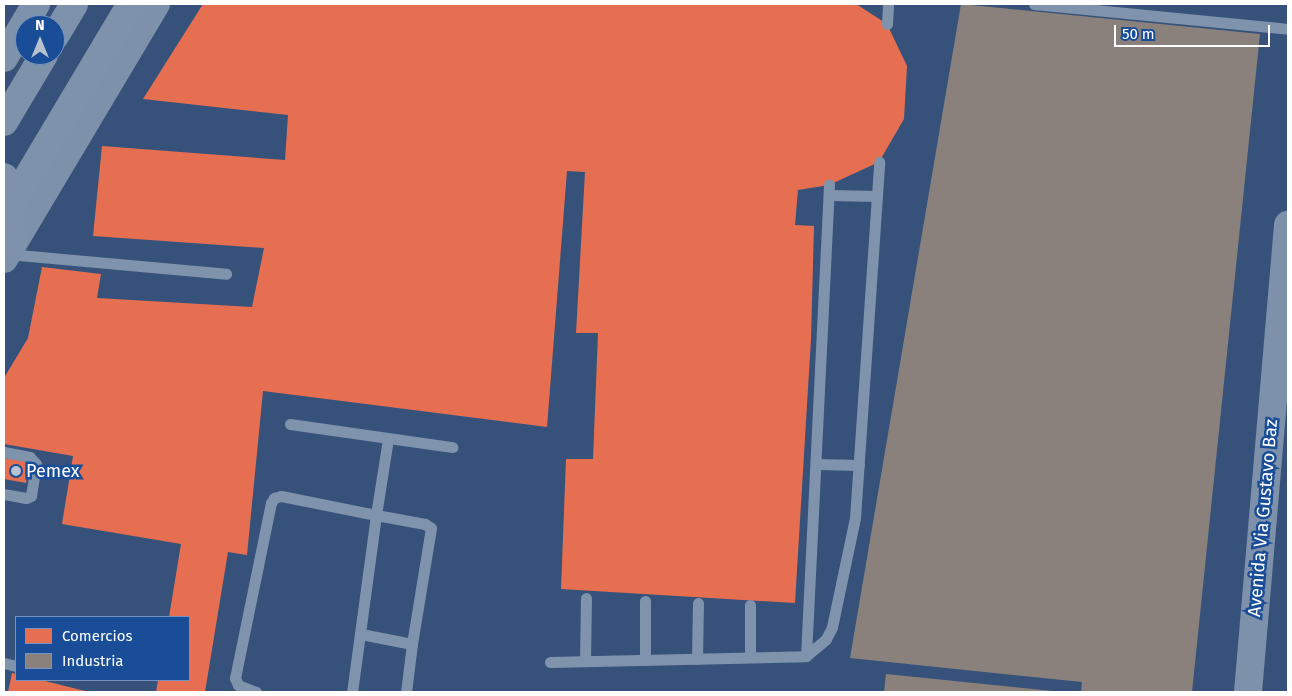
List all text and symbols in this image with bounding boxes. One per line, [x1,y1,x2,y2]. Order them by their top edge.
north arrow [15,15,65,65]
scale bar [1117,15,1273,47]
text: N [35,17,45,34]
text: 50 m [1122,25,1155,43]
street label: Avenida Via Gustavo Baz [1244,418,1282,618]
place label: Pemex [26,460,80,482]
marker: Pemex [10,465,22,477]
legend [15,616,190,681]
text: Comercios [62,627,132,645]
text: Industria [62,652,124,670]

